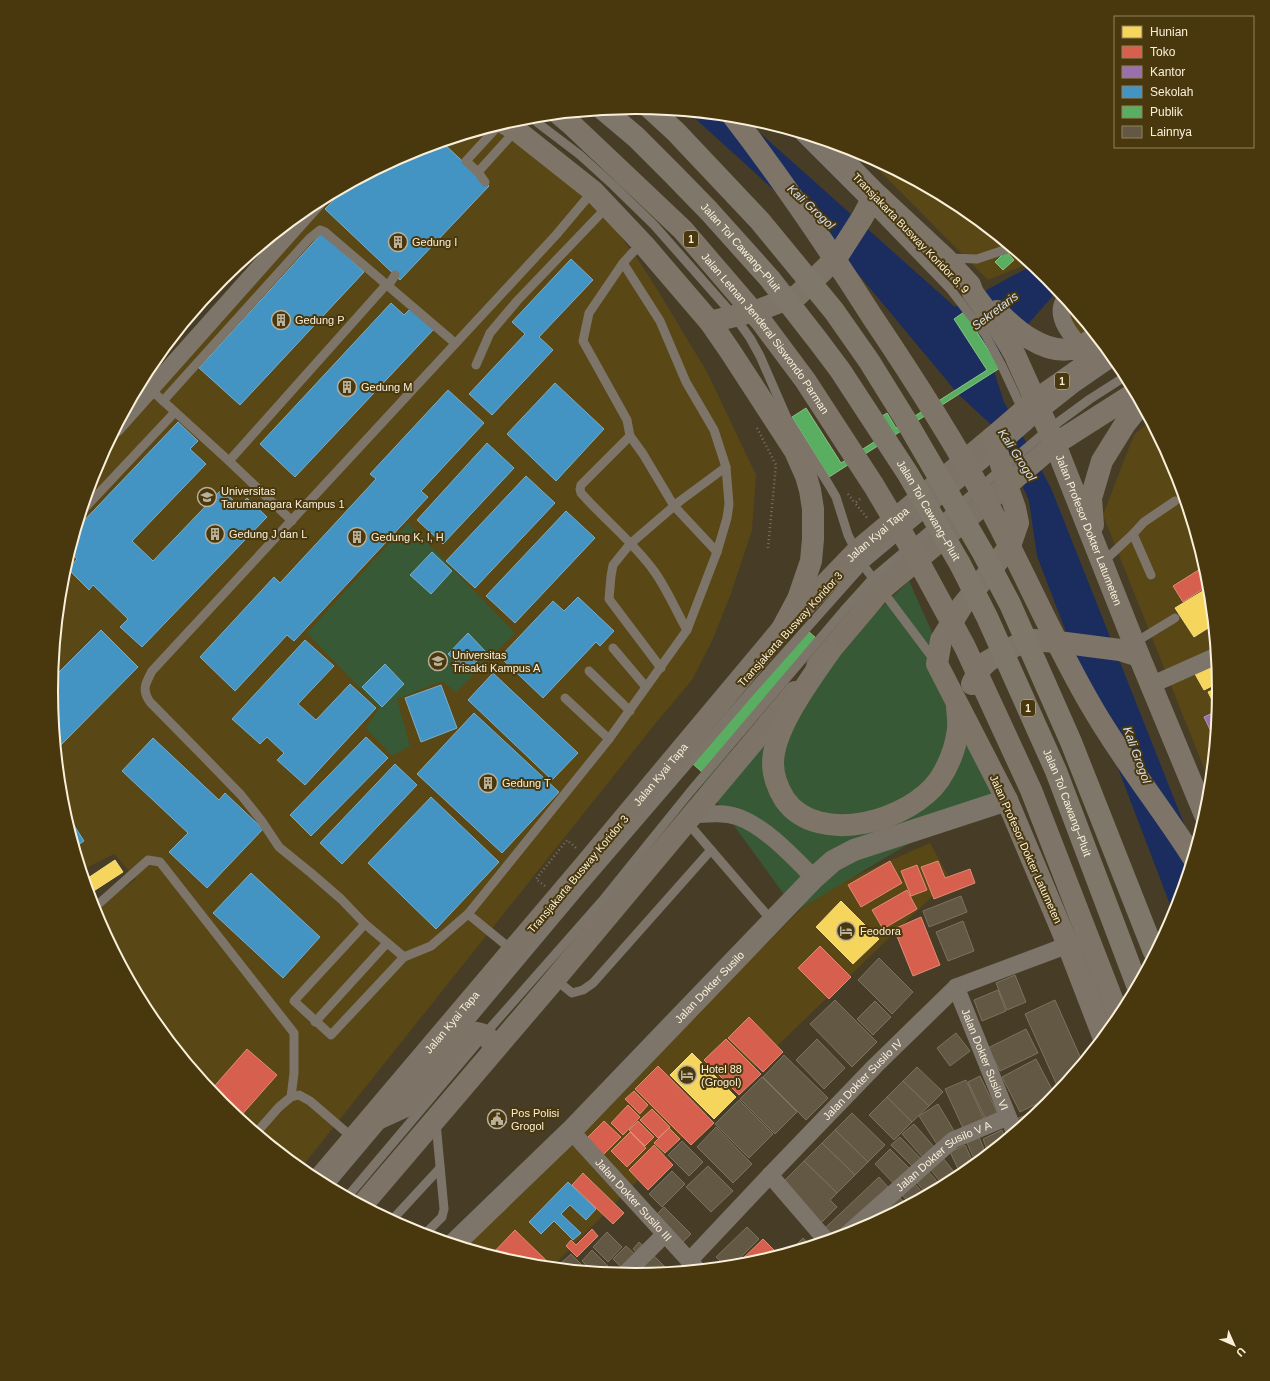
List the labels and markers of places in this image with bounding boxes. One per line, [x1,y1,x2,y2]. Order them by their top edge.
building icon: Gedung I [387,231,409,253]
place label: Gedung I [412,236,457,248]
building icon: Gedung P [270,309,292,331]
place label: Gedung P [295,314,345,326]
building icon: Gedung M [336,376,358,398]
place label: Gedung M [361,381,412,393]
place label: Universitas Tarumanagara Kampus 1 [221,485,345,510]
school or university icon: Universitas Tarumanagara Kampus 1 [196,486,218,508]
building icon: Gedung J dan L [204,523,226,545]
building icon: Gedung K, I, H [346,526,368,548]
place label: Gedung J dan L [229,528,307,540]
place label: Gedung K, I, H [371,531,444,543]
place label: Universitas Trisakti Kampus A [452,649,541,674]
school or university icon: Universitas Trisakti Kampus A [427,650,449,672]
building icon: Gedung T [477,772,499,794]
place label: Gedung T [502,777,551,789]
hotel icon: Feodora [835,920,857,942]
place label: Feodora [860,925,902,937]
place label: Hotel 88 (Grogol) [701,1063,742,1088]
hotel icon: Hotel 88 (Grogol) [676,1064,698,1086]
place label: Pos Polisi Grogol [511,1107,559,1132]
public building icon: Pos Polisi Grogol [486,1108,508,1130]

